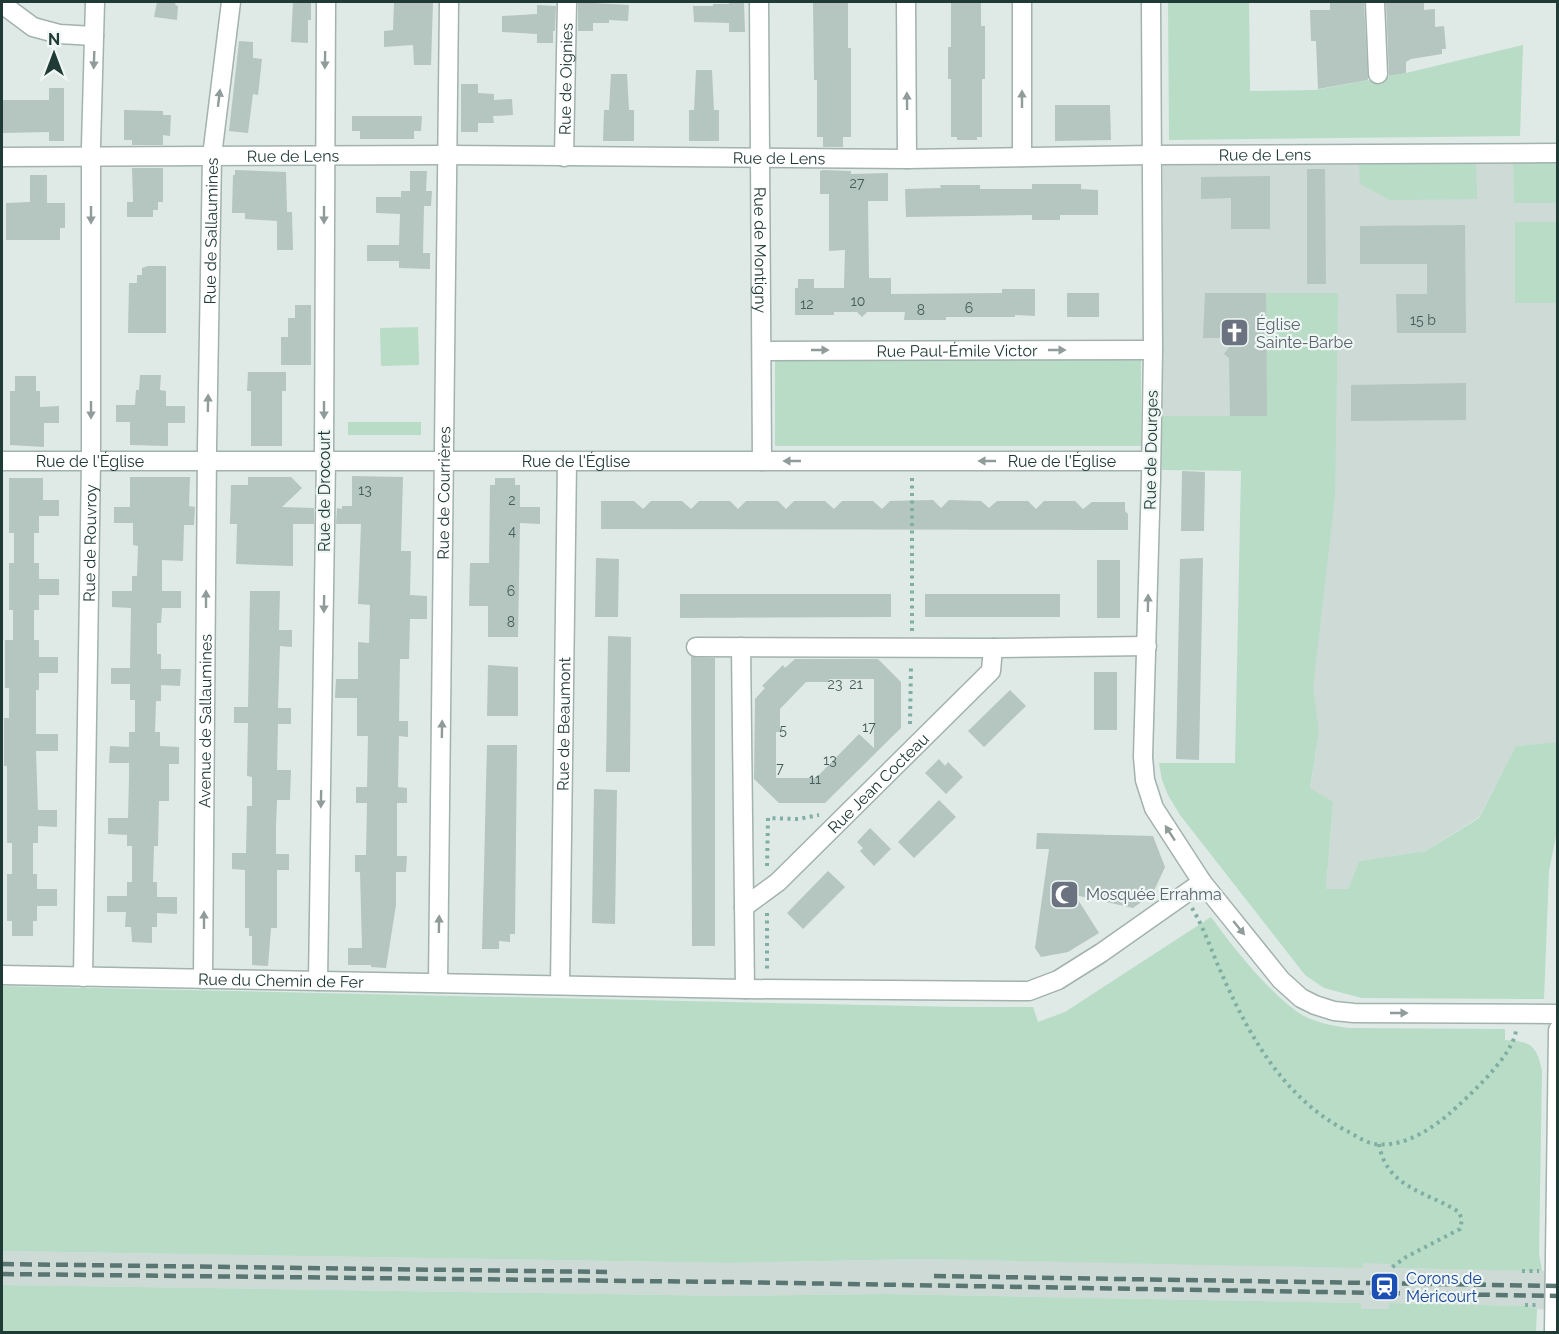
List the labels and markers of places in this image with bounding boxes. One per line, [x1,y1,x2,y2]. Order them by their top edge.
place label: Église Sainte-Barbe [1256,314,1353,352]
church icon: Église Sainte-Barbe [1219,317,1251,349]
mosque icon: Mosquée Errahma [1049,878,1081,910]
place label: Mosquée Errahma [1086,885,1222,904]
place label: Corons de Méricourt [1406,1269,1482,1306]
station icon: Corons de Méricourt [1369,1271,1401,1303]

